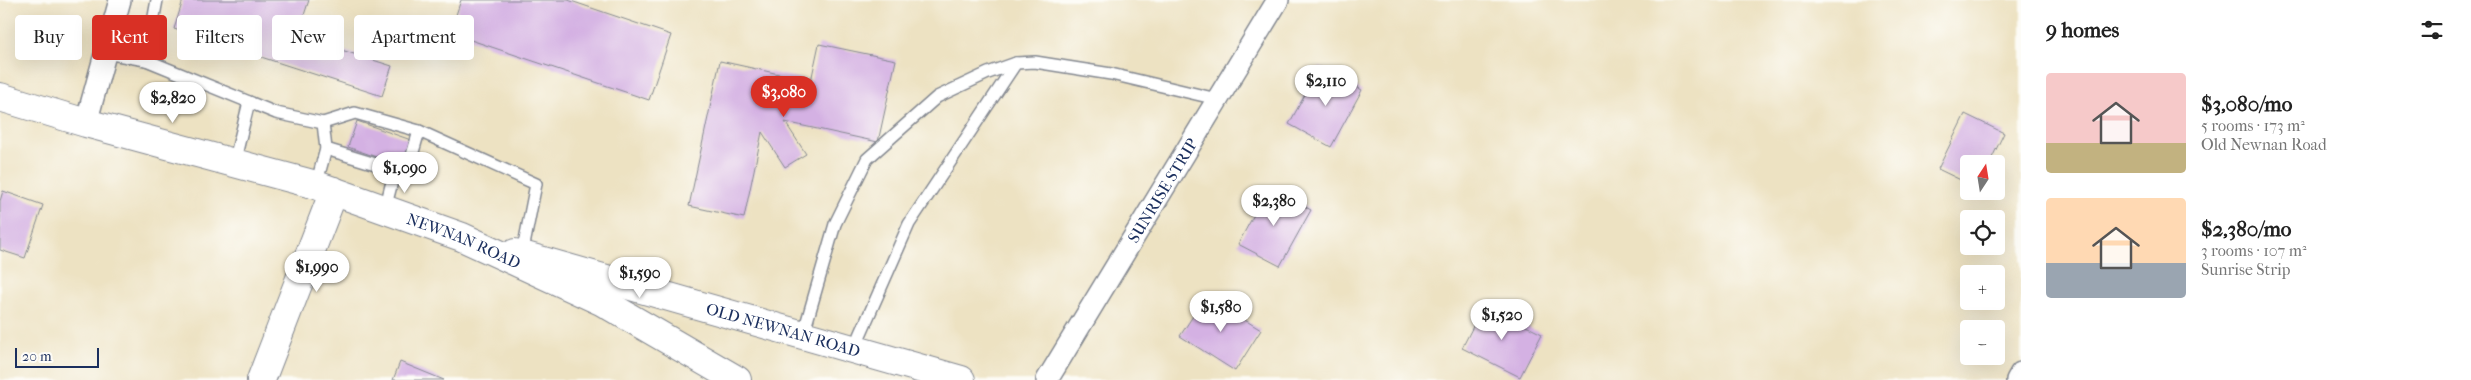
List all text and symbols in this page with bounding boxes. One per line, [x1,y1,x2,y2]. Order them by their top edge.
chip: Buy [15,15,82,60]
chip: Rent [92,15,167,60]
chip: Filters [177,15,262,60]
chip: New [272,15,344,60]
chip: Apartment [354,15,474,60]
icon: filters [2418,16,2446,44]
text: 9 homes [2046,18,2119,42]
pin: $2,110 [1285,64,1367,107]
text: $2,110 [1306,71,1346,90]
pin: $3,080 [743,76,825,118]
pin: $2,820 [132,82,214,124]
text: $3,080 [762,82,806,101]
text: $2,820 [150,88,196,107]
text: $3,080/mo [2201,92,2292,116]
icon: home [2086,93,2146,153]
text: 5 rooms · 173 m² [2201,116,2305,135]
street label: SUNRISE STRIP [1123,134,1201,246]
text: Old Newnan Road [2201,135,2327,154]
pin: $1,090 [364,152,446,194]
north arrow [1960,155,2005,200]
map controls [1960,155,2005,365]
text: $1,090 [383,158,427,177]
pin: $2,380 [1233,184,1315,227]
text: $2,380 [1252,191,1296,210]
street label: NEWNAN ROAD [404,209,524,272]
button: locate [1960,210,2005,255]
text: $2,380/mo [2201,217,2291,241]
icon: home [2086,218,2146,278]
text: 3 rooms · 107 m² [2201,241,2307,260]
pin: $1,990 [276,250,358,293]
pin: $1,590 [599,256,681,299]
text: $1,990 [295,257,339,276]
text: Sunrise Strip [2201,260,2291,279]
text: $1,590 [619,263,661,282]
button: + [1960,265,2005,310]
pin: $1,580 [1180,290,1262,333]
text: $1,580 [1201,297,1241,316]
street label: OLD NEWNAN ROAD [704,298,863,360]
pin: $1,520 [1461,298,1543,341]
text: $1,520 [1481,305,1523,324]
button: − [1960,320,2005,365]
scale bar [15,345,99,368]
text: 20 m [22,348,52,365]

